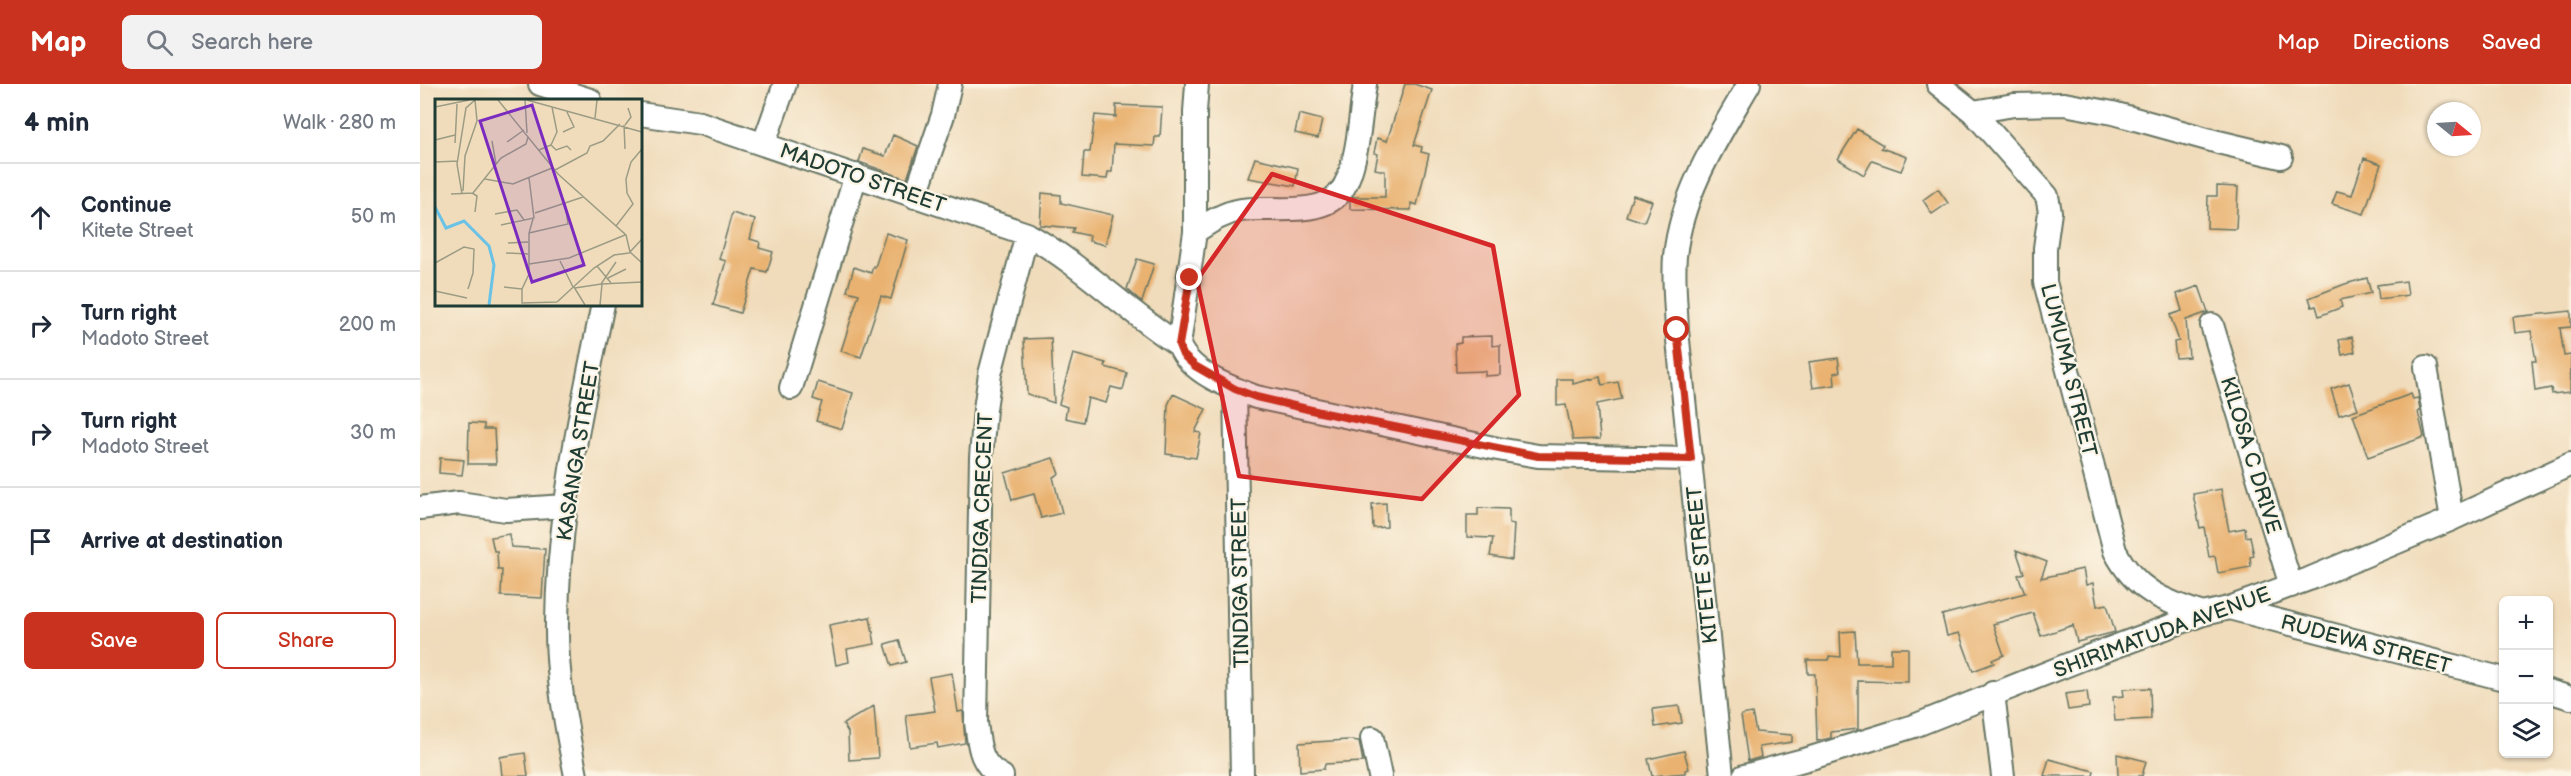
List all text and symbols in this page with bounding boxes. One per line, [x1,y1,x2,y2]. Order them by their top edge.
search box [122,15,542,69]
text: Map [30,26,86,59]
icon: search [143,26,176,59]
text: Search here [191,29,313,56]
text: Map [2277,30,2320,55]
text: Directions [2353,30,2449,55]
text: Saved [2482,30,2541,55]
inset map [435,99,642,306]
north arrow [2427,102,2481,156]
text: 4 min [24,108,89,139]
text: Walk · 280 m [283,111,396,135]
street label: MADOTO STREET [777,138,949,219]
text: Continue [81,192,171,219]
icon: ahead [24,201,57,234]
text: 50 m [351,205,396,229]
text: Kitete Street [81,219,193,243]
route end [1176,264,1202,290]
street label: LUMUMA STREET [2035,281,2102,460]
text: Turn right [81,300,177,327]
icon: right [24,309,57,342]
text: 200 m [339,313,396,337]
route start [1663,316,1689,342]
text: Madoto Street [81,327,209,351]
street label: KASANGA STREET [552,359,605,543]
street label: KILOSA C DRIVE [2215,374,2286,537]
text: Turn right [81,408,177,435]
street label: TINDIGA CRECENT [967,412,998,604]
icon: right [24,417,57,450]
text: 30 m [350,421,396,445]
text: Madoto Street [81,435,209,459]
street label: KITETE STREET [1682,484,1723,645]
street label: TINDIGA STREET [1227,497,1254,668]
icon: arrive [24,525,57,558]
text: Arrive at destination [81,528,283,555]
street label: SHIRIMATUDA AVENUE [2050,582,2274,683]
map controls [2499,596,2553,758]
button: + [2499,596,2553,650]
street label: RUDEWA STREET [2278,610,2454,679]
button: Save [24,612,204,669]
button: Share [216,612,396,669]
button: − [2499,650,2553,704]
button: layers [2499,704,2553,758]

